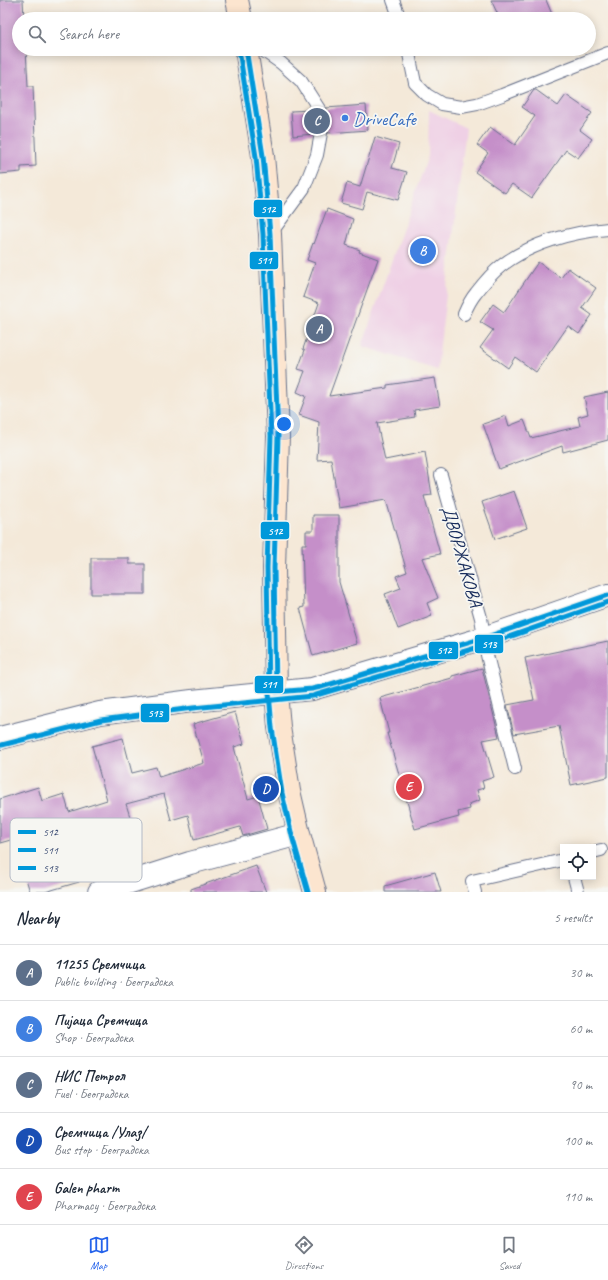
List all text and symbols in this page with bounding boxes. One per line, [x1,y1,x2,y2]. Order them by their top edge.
search box [12,12,596,56]
icon: search [26,23,48,45]
text: Search here [58,25,119,44]
pin: C [304,106,330,136]
place label: DriveCafe [353,107,418,131]
marker: DriveCafe [340,113,350,123]
line badge: 512 [253,199,283,218]
text: 512 [261,202,276,216]
pin: B [410,236,436,266]
line badge: 511 [249,251,279,270]
text: 511 [257,253,272,267]
pin: A [306,314,332,344]
your location [274,414,294,434]
street label: ДВОРЖАКОВА [436,503,488,611]
line badge: 512 [260,521,290,540]
text: 512 [268,524,283,538]
line badge: 513 [474,634,504,654]
text: 513 [482,637,497,651]
line badge: 512 [428,641,459,660]
text: 512 [437,643,452,657]
line badge: 511 [254,675,284,694]
text: 511 [262,677,277,691]
line badge: 513 [140,703,170,723]
text: 513 [148,706,163,720]
pin: E [396,772,422,802]
pin: D [253,774,279,804]
legend [10,818,142,882]
text: 512 [43,825,59,839]
text: 511 [43,843,59,857]
map controls [560,844,596,880]
button: locate [560,844,596,880]
text: 513 [43,861,59,875]
text: Nearby [16,908,59,929]
text: 5 results [554,910,592,926]
text: 11255 Сремчица [54,955,145,974]
text: A [26,965,32,981]
text: 30 m [570,965,592,981]
text: Public building · Београдска [54,974,173,990]
text: Пијаца Сремчица [54,1011,147,1030]
text: B [26,1021,32,1037]
text: 60 m [570,1021,592,1037]
text: Shop · Београдска [54,1030,133,1046]
text: НИС Петрол [54,1067,125,1086]
text: C [26,1077,32,1093]
text: 90 m [570,1077,592,1093]
text: Fuel · Београдска [54,1086,128,1102]
text: Сремчица /Улаз/ [54,1123,146,1142]
text: D [25,1133,33,1149]
text: 100 m [564,1133,592,1149]
text: Bus stop · Београдска [54,1142,149,1158]
text: Galen pharm [54,1179,119,1198]
text: E [26,1189,32,1205]
text: 110 m [564,1189,592,1205]
text: Pharmacy · Београдска [54,1198,155,1214]
tab: Map [88,1234,110,1272]
tab: Directions [285,1234,323,1272]
tab: Saved [498,1234,520,1272]

